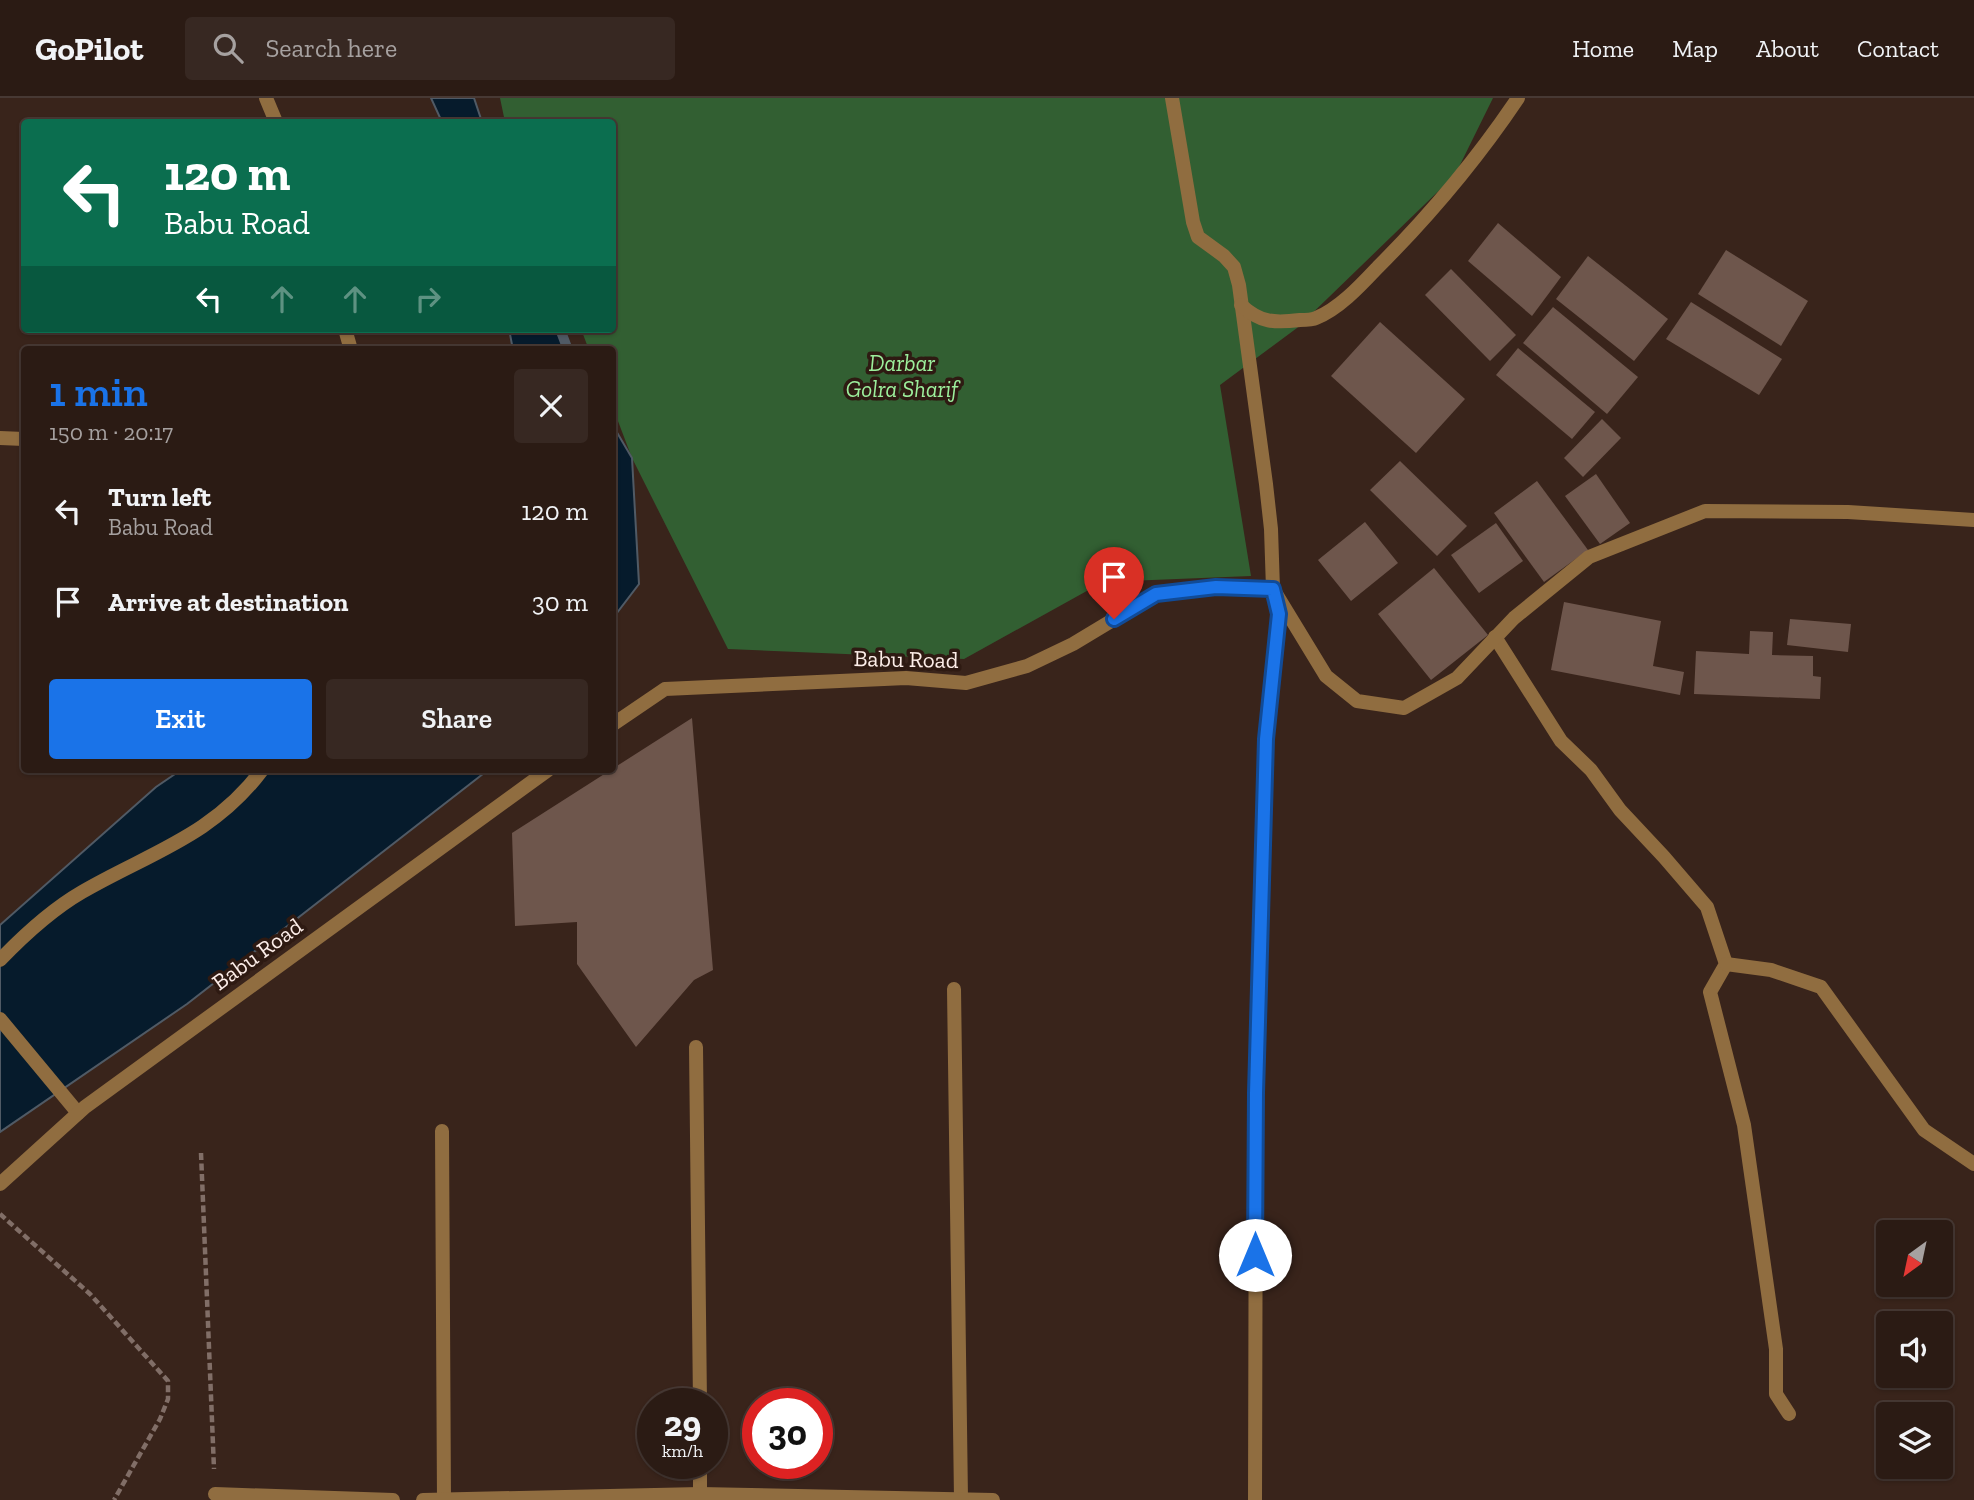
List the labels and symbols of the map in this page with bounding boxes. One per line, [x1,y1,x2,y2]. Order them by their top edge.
park label: Darbar Golra Sharif [846,349,961,403]
pin [1084,547,1144,619]
street label: Babu Road [853,644,959,674]
street label: Babu Road [206,912,308,996]
position arrow [1218,1218,1292,1292]
north arrow [1876,1220,1953,1297]
speed limit sign: 30 [742,1388,833,1479]

